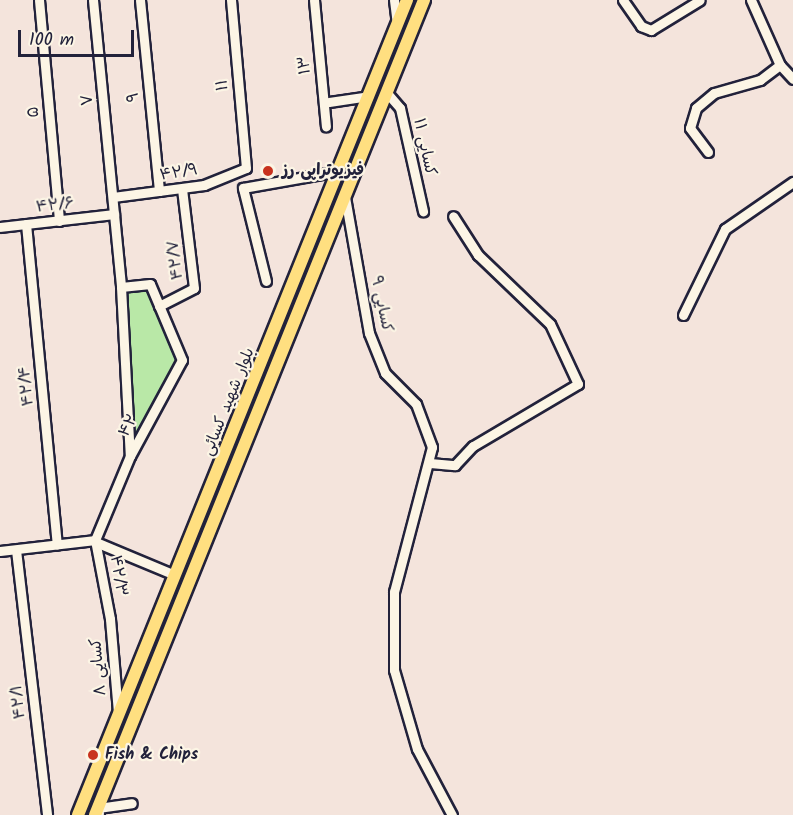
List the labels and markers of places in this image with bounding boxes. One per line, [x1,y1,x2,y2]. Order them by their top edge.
place label: فیزیوتراپی رز [282,161,364,181]
marker: فیزیوتراپی رز [259,162,277,180]
place label: Fish & Chips [105,745,198,765]
marker: Fish & Chips [86,748,100,762]

